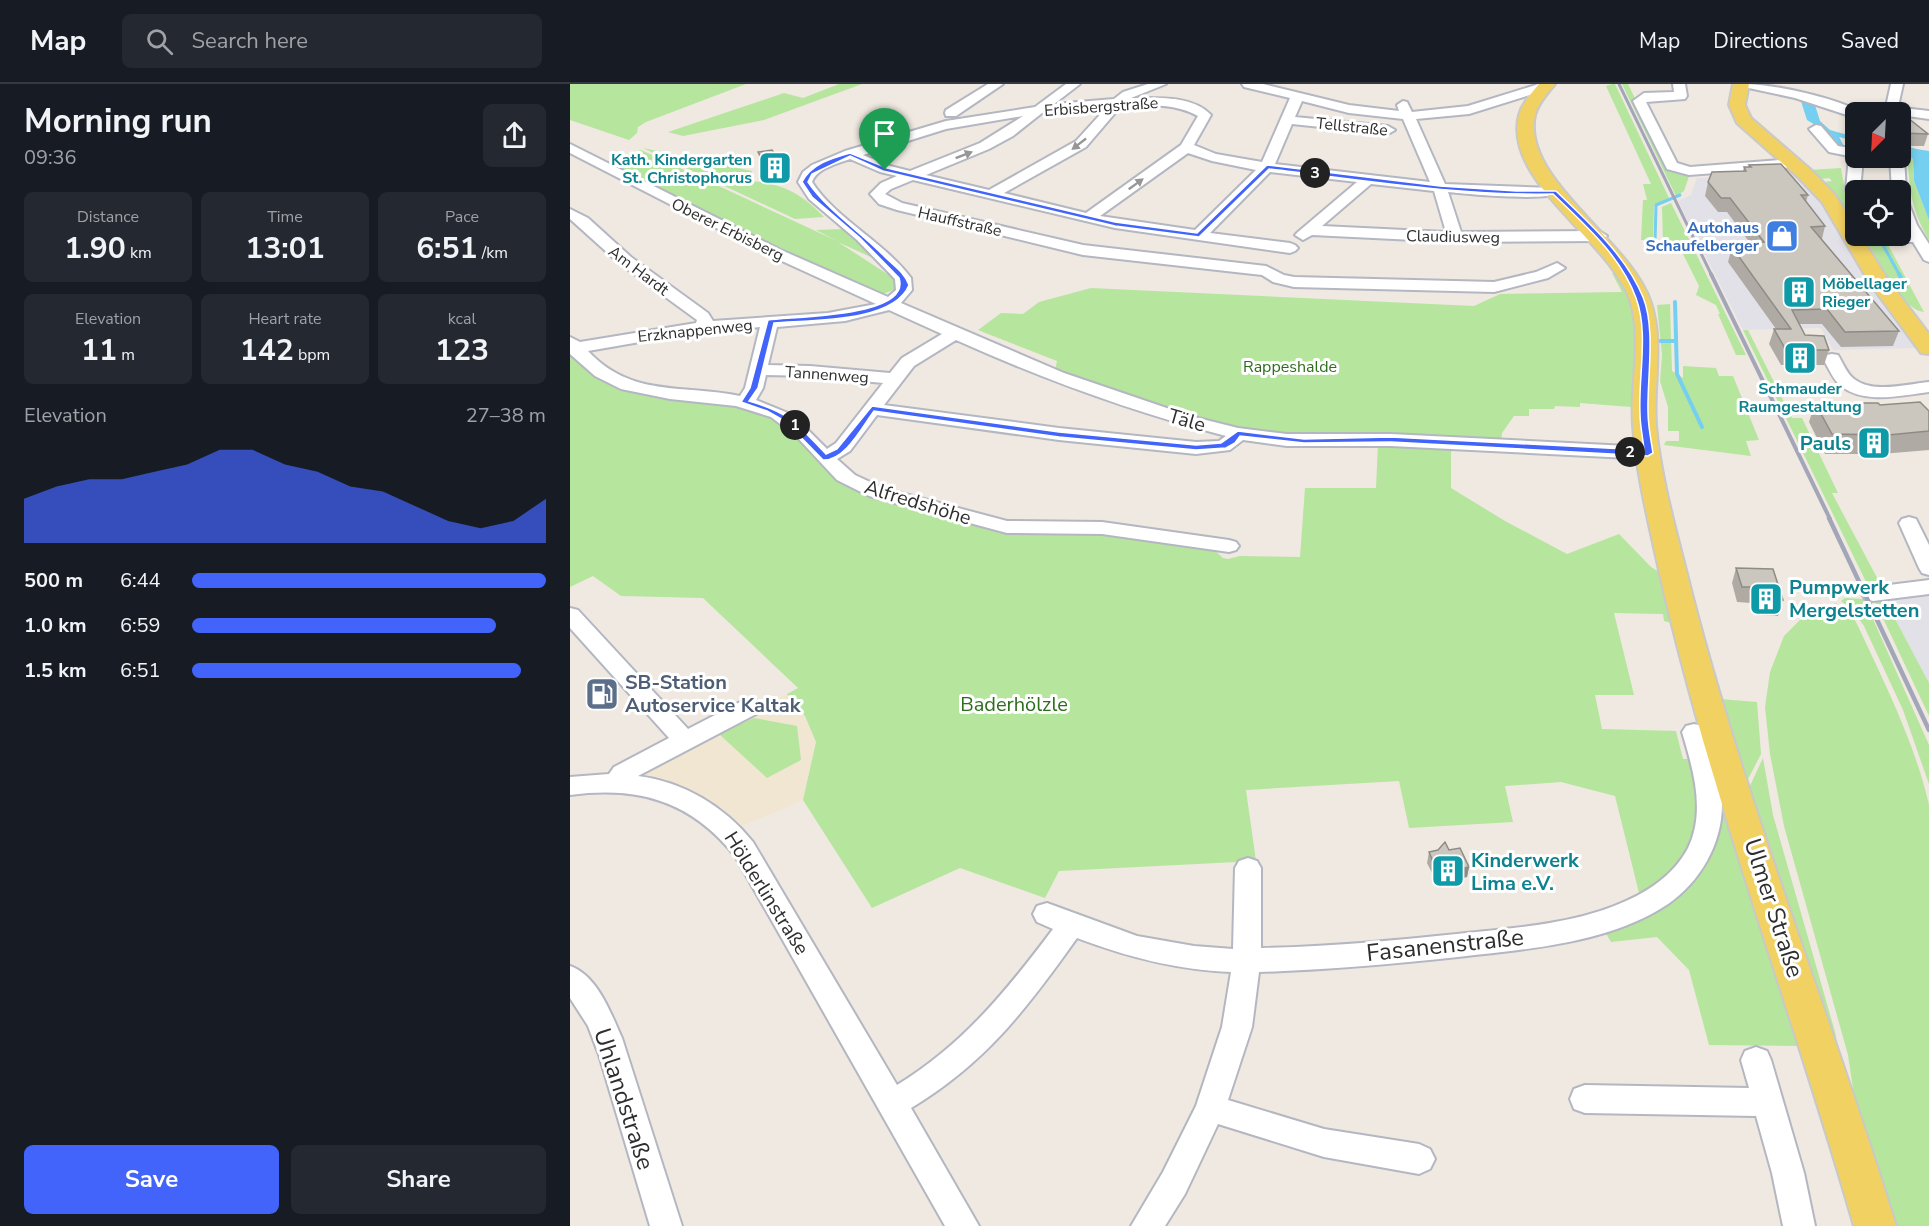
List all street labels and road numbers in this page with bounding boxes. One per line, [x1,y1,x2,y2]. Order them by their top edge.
street label: Erbisbergstraße [1043,92,1159,122]
street label: Tellstraße [1315,112,1389,142]
street label: Oberer Erbisberg [668,193,788,267]
street label: Hauffstraße [916,202,1004,242]
street label: Claudiusweg [1406,225,1500,249]
street label: Am Hardt [604,241,674,301]
street label: Erzknappenweg [637,314,754,348]
street label: Tannenweg [784,361,870,389]
street label: Täle [1165,402,1209,439]
street label: Alfredshöhe [861,473,975,532]
street label: Hölderlinstraße [718,826,815,960]
street label: Ulmer Straße [1736,834,1812,982]
street label: Fasanenstraße [1365,921,1525,969]
street label: Uhlandstraße [586,1024,662,1174]

